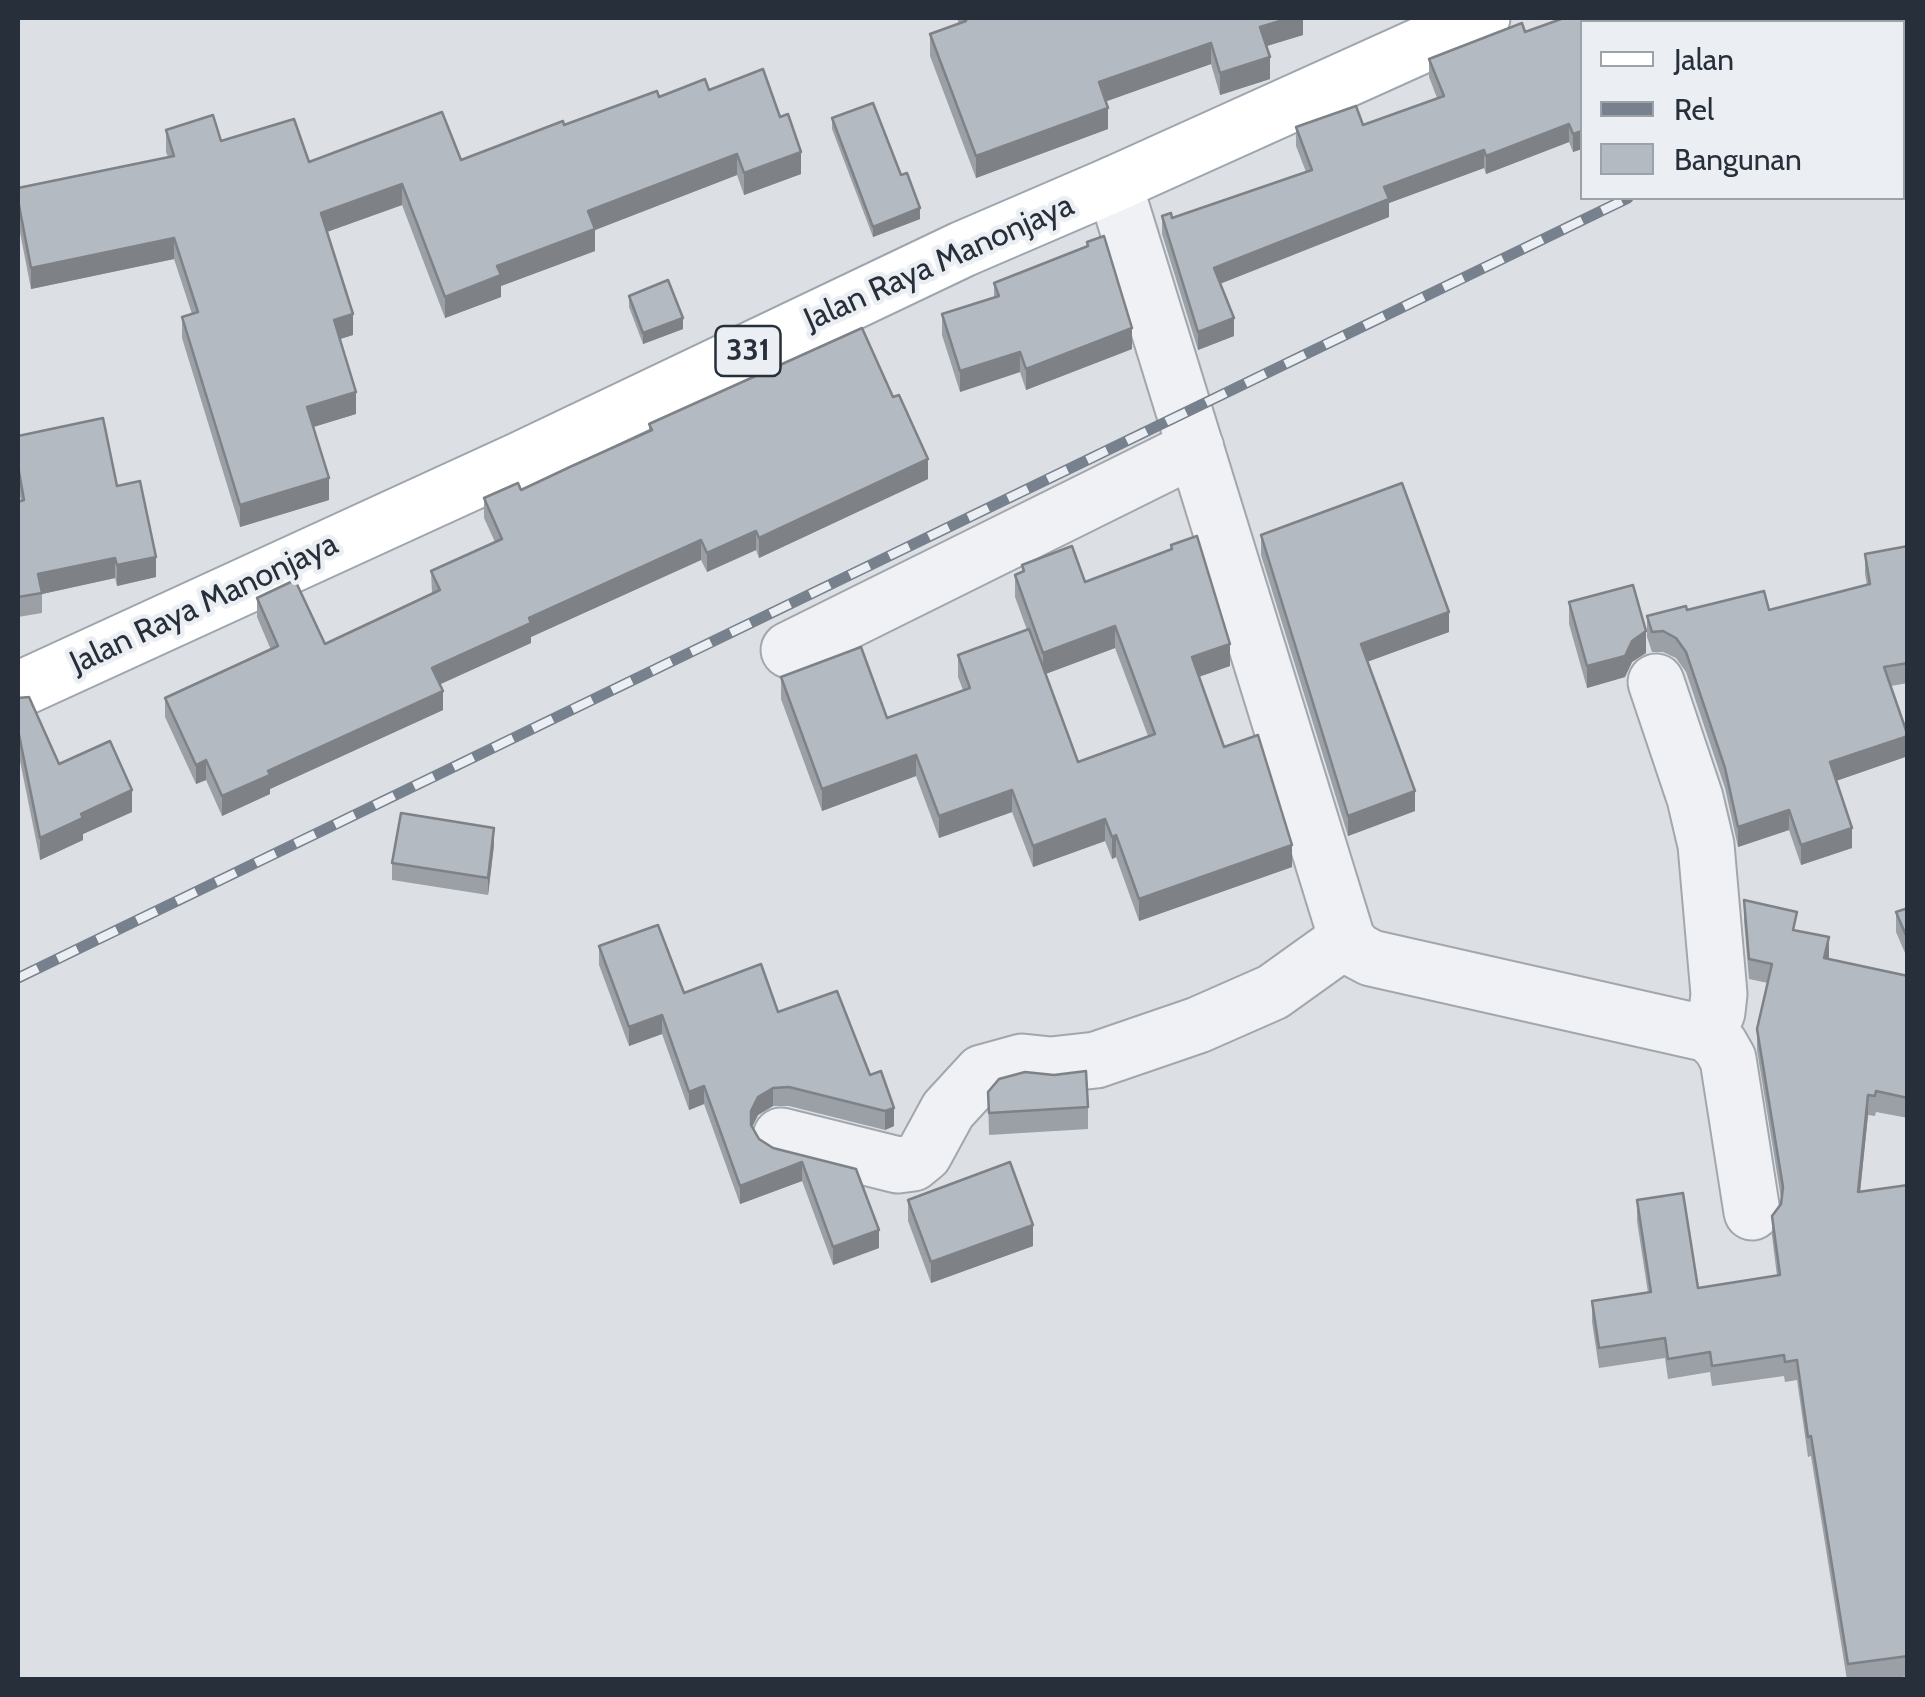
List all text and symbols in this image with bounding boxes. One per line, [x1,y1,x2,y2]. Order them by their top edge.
legend [1580,20,1905,200]
text: Jalan [1674,41,1734,78]
text: Rel [1674,91,1714,128]
text: Bangunan [1674,141,1802,178]
street label: Jalan Raya Manonjaya [798,186,1080,340]
road number: 331 [716,326,780,376]
street label: Jalan Raya Manonjaya [64,525,344,683]

